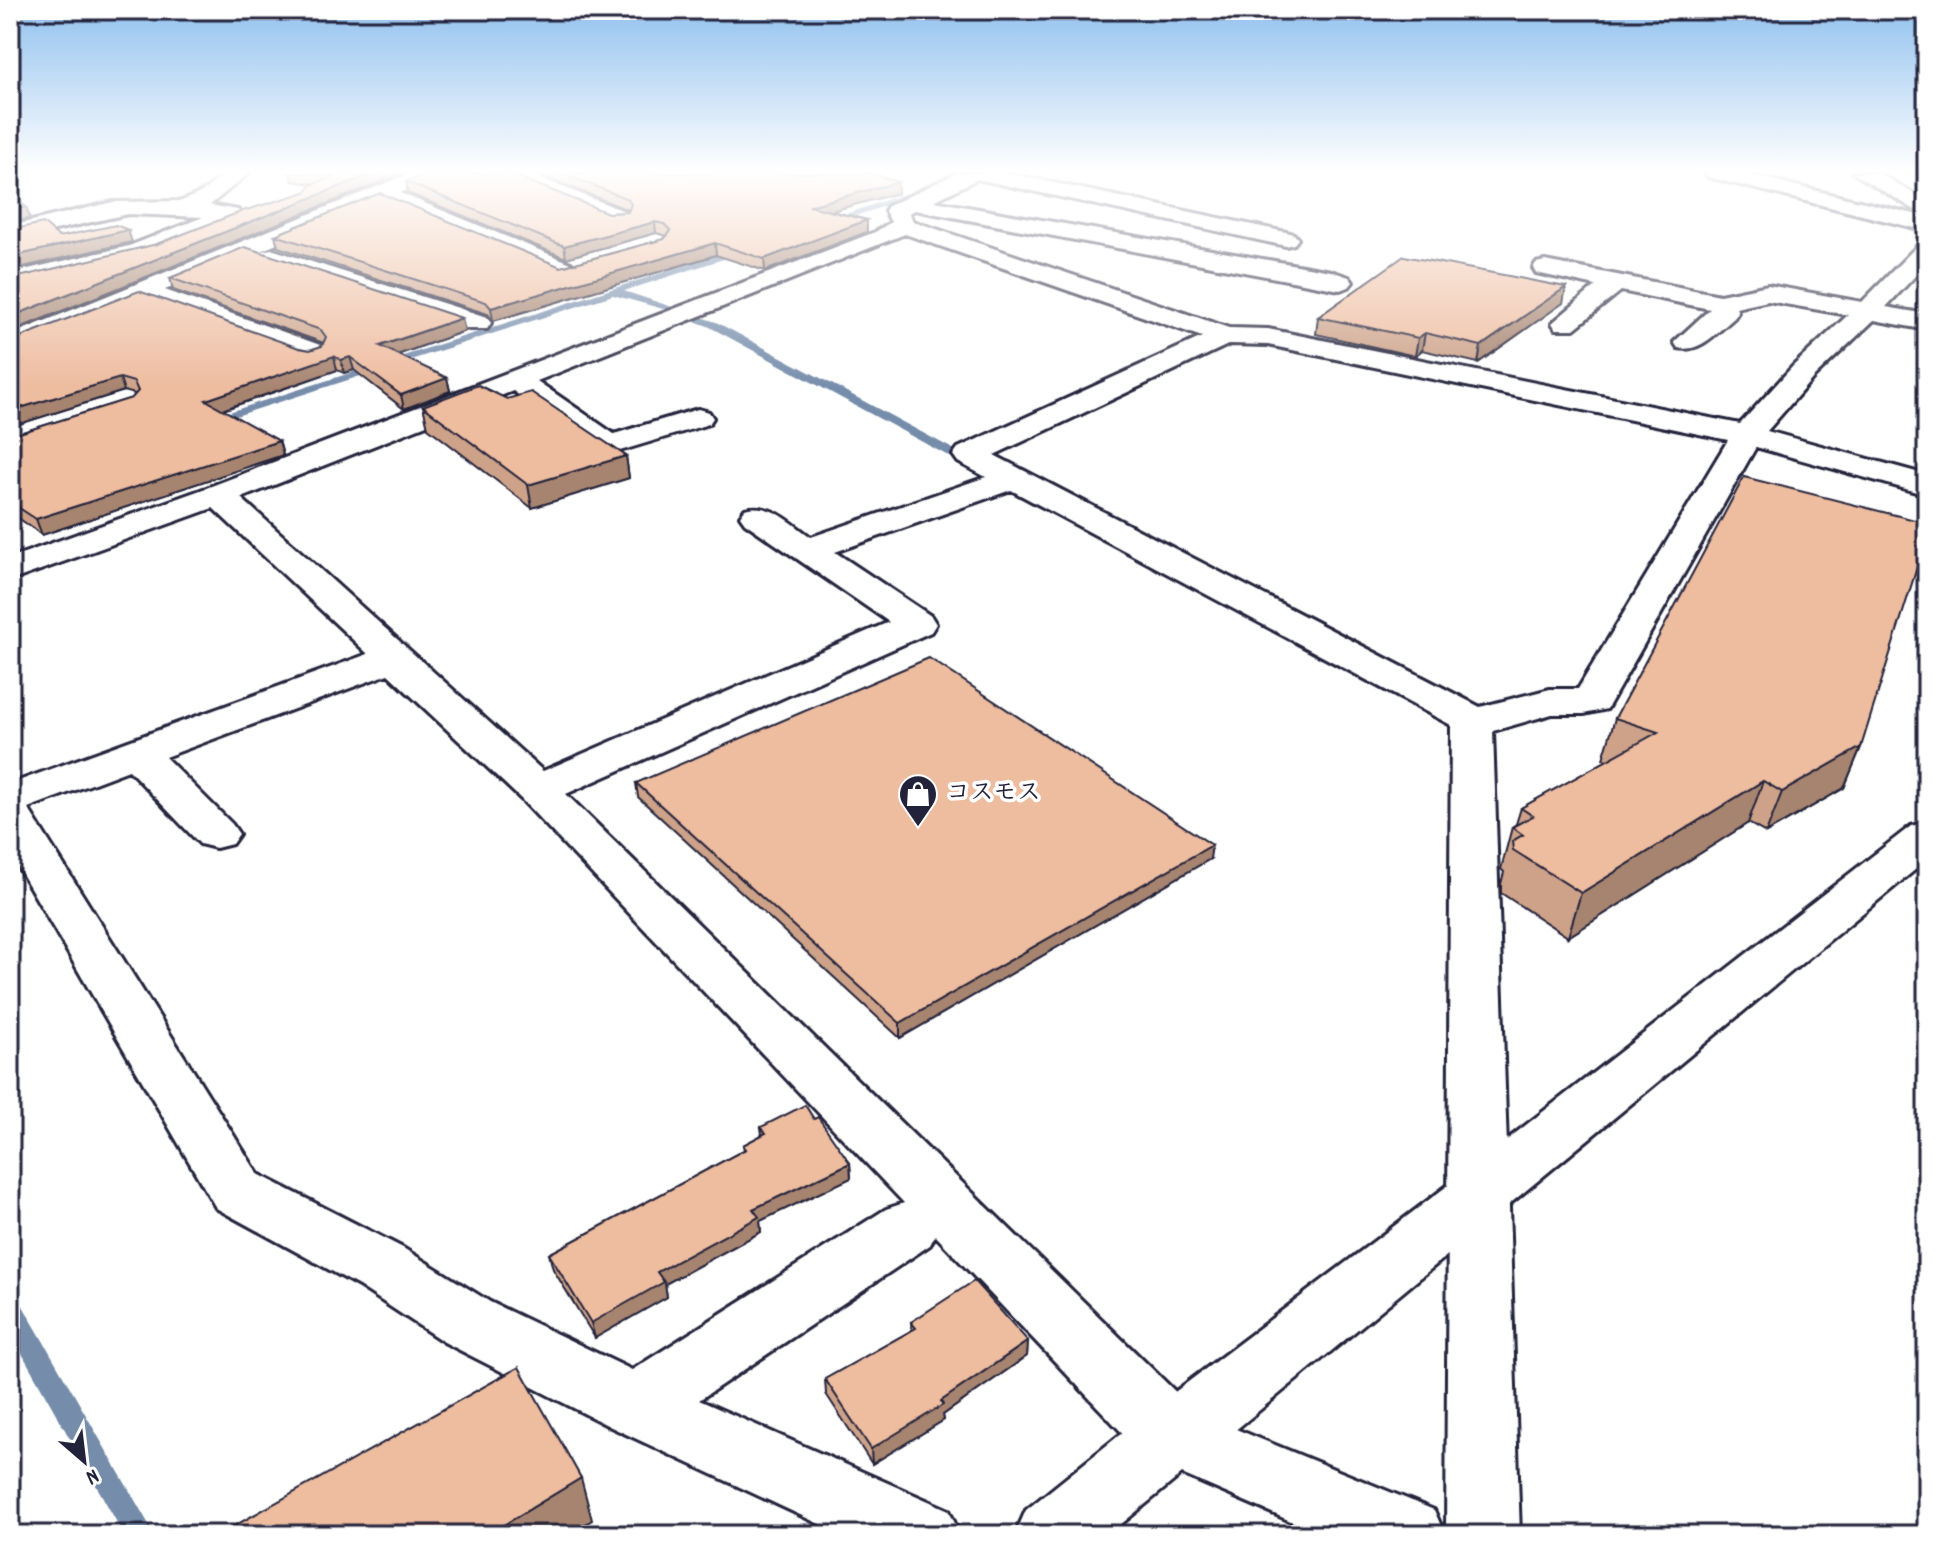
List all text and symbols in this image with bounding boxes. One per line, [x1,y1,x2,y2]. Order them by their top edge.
shop icon: コスモス [897,773,939,828]
place label: コスモス [946,777,1041,811]
north arrow [44,1421,124,1501]
text: N [80,1459,104,1492]

